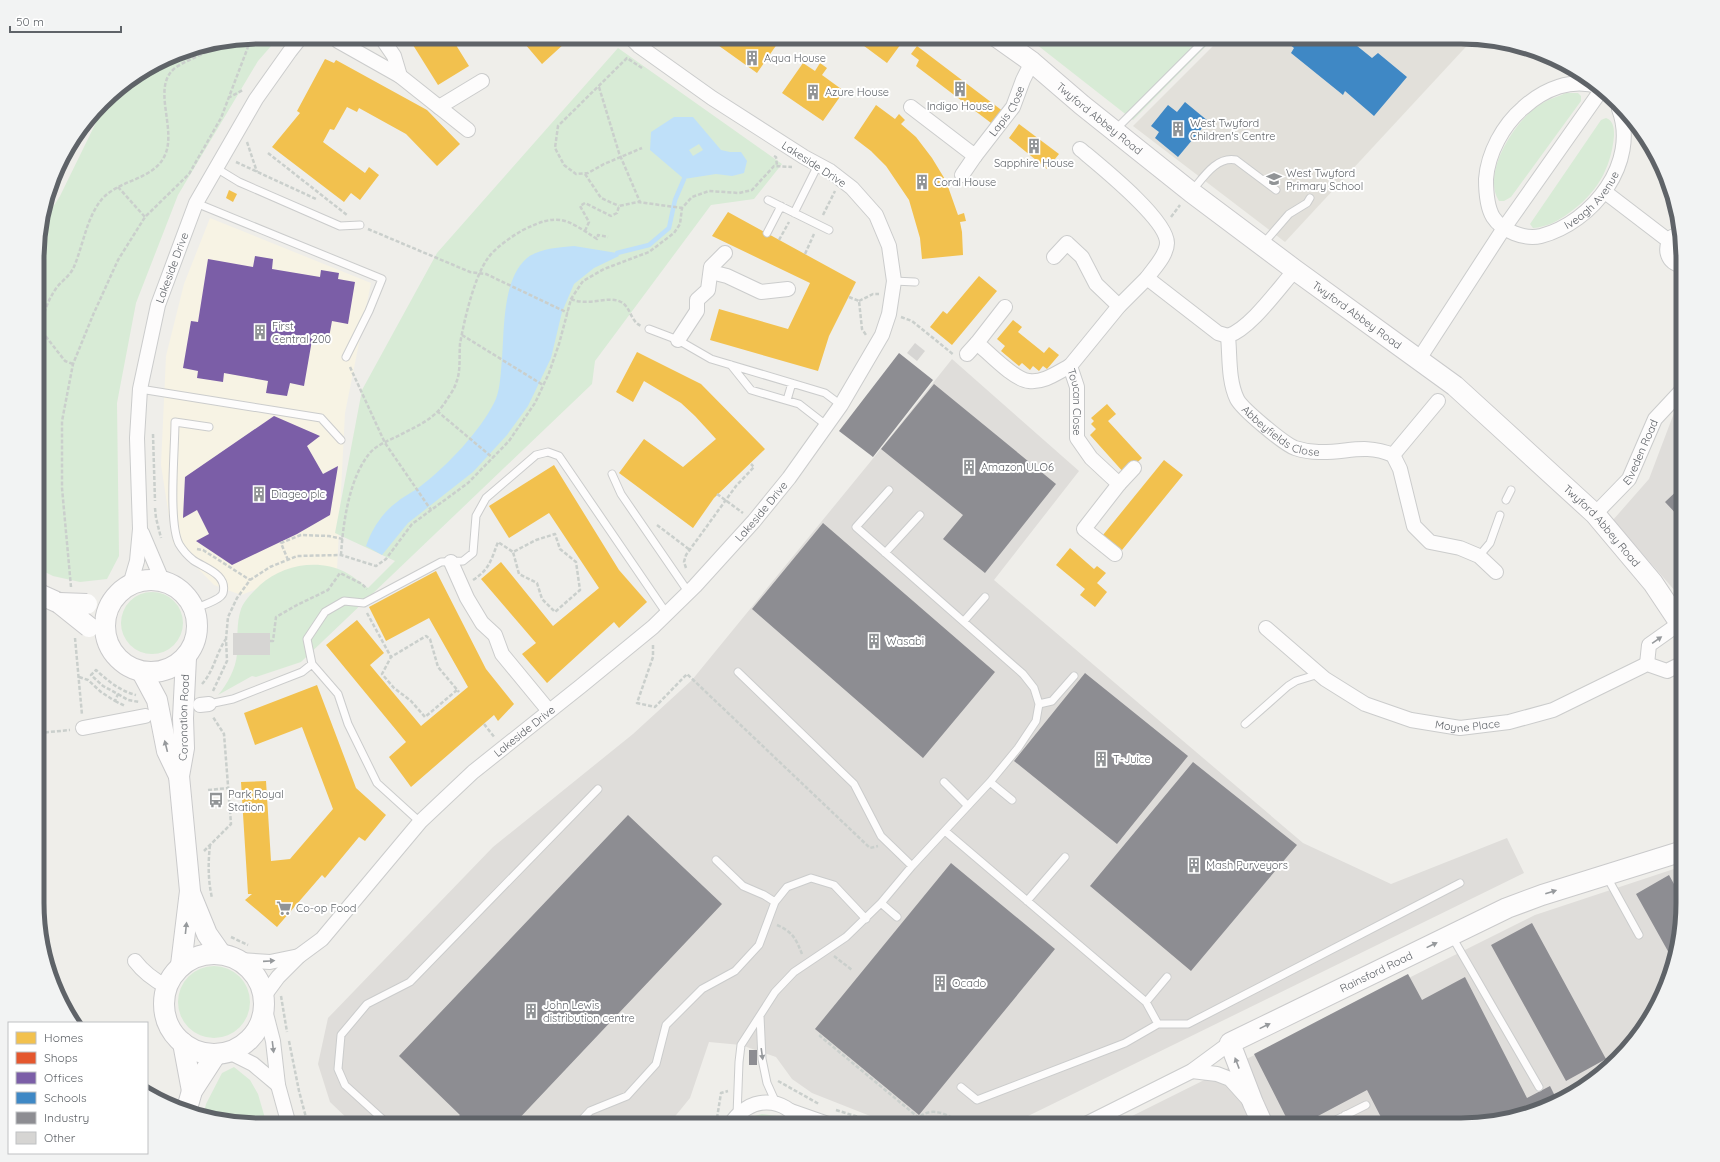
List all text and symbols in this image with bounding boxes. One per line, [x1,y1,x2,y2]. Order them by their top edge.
scale bar [10,8,121,34]
text: 50 m [16,14,44,29]
building icon: Aqua House [743,49,761,67]
place label: Aqua House [764,51,826,65]
street label: Twyford Abbey Road [1054,79,1145,158]
building icon: Indigo House [951,80,969,98]
building icon: Azure House [804,83,822,101]
street label: Lapis Close [986,84,1027,139]
place label: Azure House [825,85,889,99]
place label: Indigo House [927,99,993,113]
place label: West Twyford Children's Centre [1190,116,1275,143]
building icon: West Twyford Children's Centre [1169,120,1187,138]
building icon: Sapphire House [1025,137,1043,155]
street label: Lakeside Drive [779,138,849,190]
place label: Sapphire House [994,156,1074,170]
place label: West Twyford Primary School [1286,166,1363,193]
street label: Iveagh Avenue [1562,169,1622,232]
school or university icon: West Twyford Primary School [1265,170,1283,188]
building icon: Coral House [913,173,931,191]
place label: Coral House [934,175,996,189]
street label: Lakeside Drive [152,230,191,305]
street label: Twyford Abbey Road [1310,278,1404,352]
place label: First Central 200 [272,319,331,346]
building icon: First Central 200 [251,323,269,341]
street label: Toucan Close [1064,367,1084,436]
street label: Abbeyfields Close [1239,403,1320,459]
street label: Elveden Road [1620,417,1661,488]
building icon: Amazon ULO6 [960,458,978,476]
place label: Amazon ULO6 [981,460,1054,474]
street label: Lakeside Drive [732,478,790,544]
street label: Twyford Abbey Road [1561,482,1643,570]
building icon: Diageo plc [250,485,268,503]
place label: Diageo plc [271,487,326,501]
building icon: Wasabi [865,632,883,650]
place label: Wasabi [886,634,924,648]
one-way arrow [1652,636,1662,644]
street label: Coronation Road [175,674,192,762]
street label: Lakeside Drive [491,702,558,760]
street label: Moyne Place [1434,716,1501,735]
one-way arrow [163,740,169,752]
building icon: T-Juice [1092,750,1110,768]
place label: T-Juice [1113,752,1151,766]
place label: Park Royal Station [228,787,284,814]
bus stop icon: Park Royal Station [207,791,225,809]
building icon: Mash Purveyors [1185,856,1203,874]
place label: Mash Purveyors [1206,858,1288,872]
one-way arrow [1545,889,1557,895]
supermarket icon: Co-op Food [275,899,293,917]
place label: Co-op Food [296,901,356,915]
one-way arrow [183,922,190,934]
one-way arrow [1426,942,1437,948]
street label: Rainsford Road [1337,948,1415,995]
one-way arrow [263,958,276,965]
building icon: Ocado [931,974,949,992]
place label: Ocado [952,976,987,990]
place label: John Lewis distribution centre [543,998,635,1025]
building icon: John Lewis distribution centre [522,1002,540,1020]
legend [8,1022,148,1154]
one-way arrow [1259,1023,1270,1029]
text: Homes [44,1030,84,1045]
one-way arrow [270,1041,277,1053]
one-way arrow [759,1048,765,1061]
text: Shops [44,1050,78,1065]
one-way arrow [1234,1057,1240,1069]
text: Offices [44,1070,83,1085]
text: Schools [44,1090,87,1105]
text: Industry [44,1110,89,1125]
text: Other [44,1130,76,1145]

